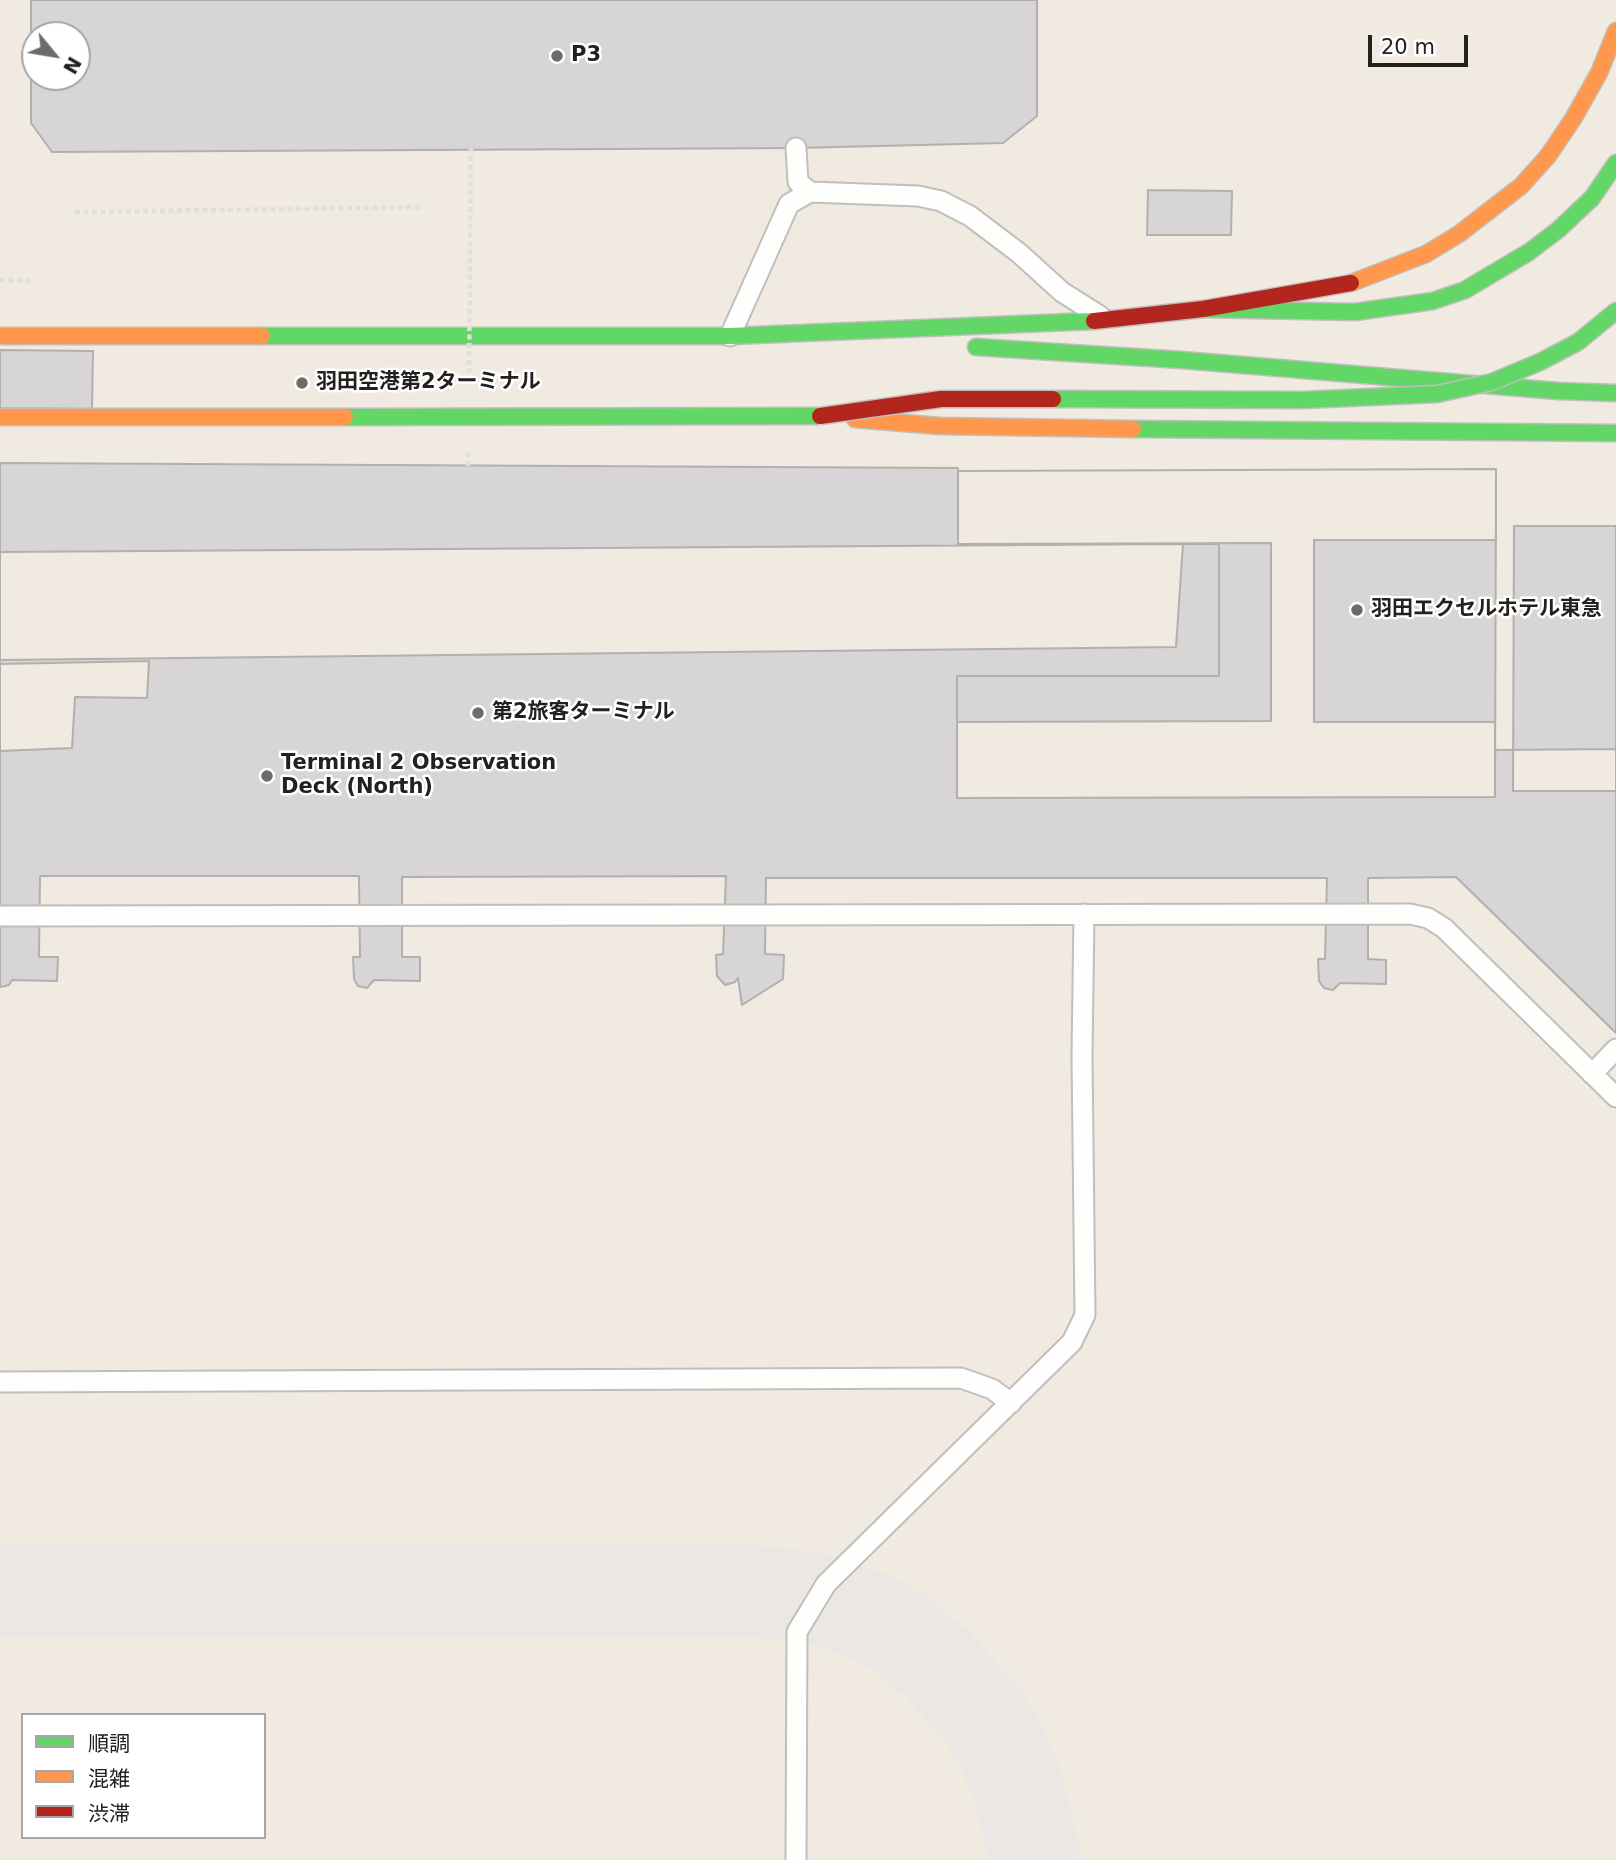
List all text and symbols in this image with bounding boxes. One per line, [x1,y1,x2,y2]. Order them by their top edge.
north arrow [21,21,91,91]
scale bar [1371,21,1471,65]
text: 20 m [1381,35,1435,59]
place label: P3 [571,43,601,69]
marker: P3 [549,48,565,64]
text: N [59,53,86,78]
place label: 羽田空港第2ターミナル [316,370,541,396]
marker: 羽田空港第2ターミナル [294,375,310,391]
place label: 羽田エクセルホテル東急 [1371,597,1602,623]
marker: 羽田エクセルホテル東急 [1349,602,1365,618]
place label: 第2旅客ターミナル [492,700,675,726]
marker: 第2旅客ターミナル [470,705,486,721]
place label: Terminal 2 Observation Deck (North) [281,751,556,801]
marker: Terminal 2 Observation Deck (North) [259,768,275,784]
legend [21,1713,266,1839]
text: 順調 [88,1732,130,1756]
text: 混雑 [88,1767,130,1791]
text: 渋滞 [88,1802,130,1826]

